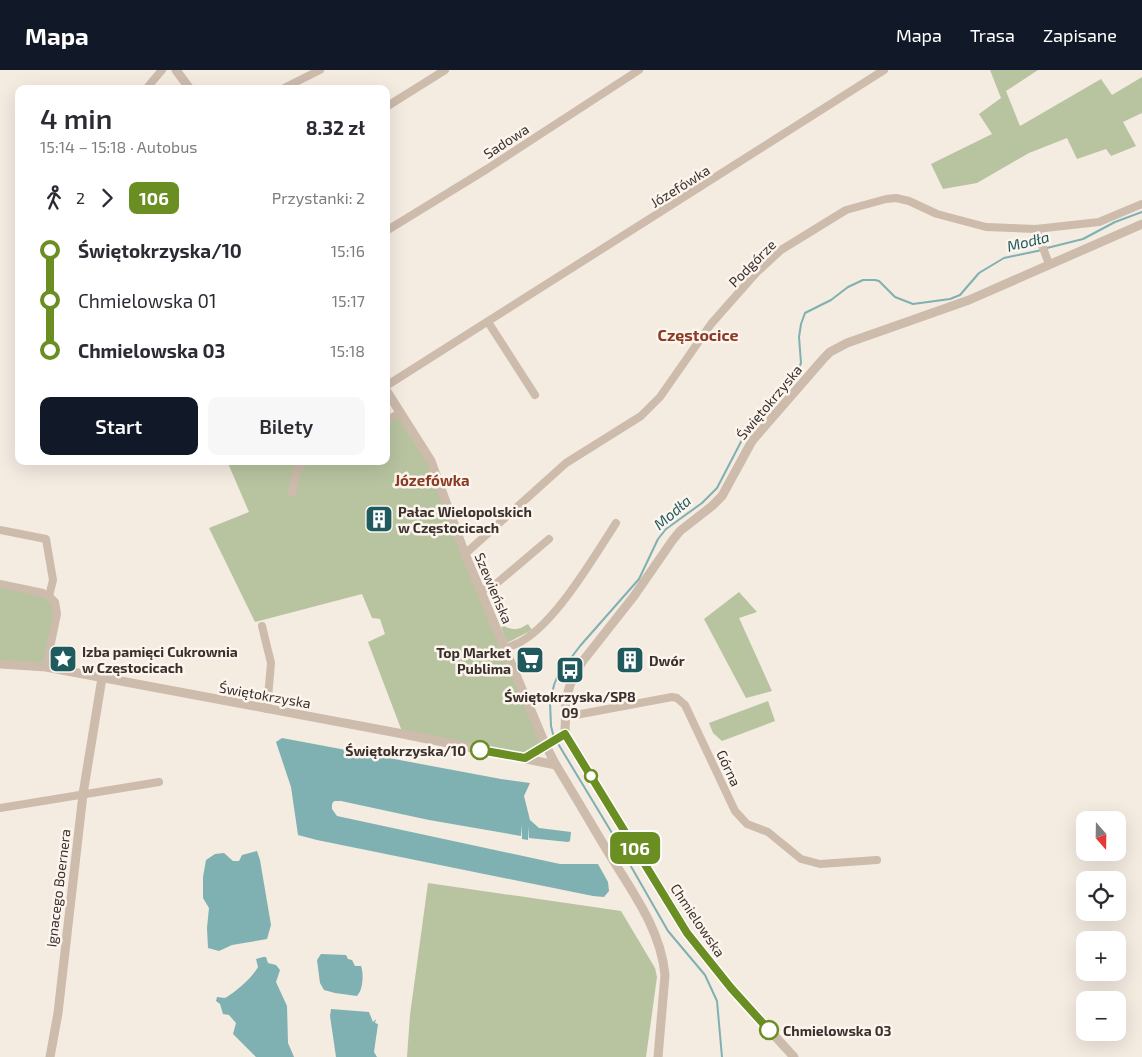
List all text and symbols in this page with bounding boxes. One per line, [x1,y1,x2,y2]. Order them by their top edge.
text: Mapa [25,21,89,50]
text: Mapa [896,24,942,46]
text: Trasa [970,24,1015,46]
text: Zapisane [1043,24,1117,46]
text: 4 min [40,101,112,135]
text: 8.32 zł [306,116,365,139]
street label: Sadowa [480,120,532,162]
text: 15:14 – 15:18 · Autobus [40,137,198,156]
street label: Józefówka [647,161,713,211]
icon: walk [40,184,68,212]
icon: forward [93,184,121,212]
text: 106 [139,187,169,209]
text: 2 [76,188,85,207]
text: Przystanki: 2 [272,188,365,207]
water label: Modła [1005,227,1051,255]
street label: Podgórze [725,236,779,290]
text: Świętokrzyska/10 [78,239,242,262]
text: 15:16 [331,241,365,260]
text: Chmielowska 01 [78,289,216,312]
text: 15:17 [332,291,365,310]
district label: Częstocice [658,325,738,344]
text: Chmielowska 03 [78,339,225,362]
text: 15:18 [330,341,365,360]
street label: Świętokrzyska [733,361,805,443]
button: Start [40,397,198,455]
button: Bilety [208,397,365,455]
district label: Józefówka [394,471,470,489]
water label: Modła [650,491,694,533]
place label: Pałac Wielopolskich w Częstocicach [398,503,532,536]
building icon: Pałac Wielopolskich w Częstocicach [364,504,394,534]
street label: Szewieńska [472,550,516,626]
place label: Izba pamięci Cukrownia w Częstocicach [82,643,238,676]
place icon: Izba pamięci Cukrownia w Częstocicach [48,644,78,674]
place label: Top Market Publima [436,644,511,677]
supermarket icon: Top Market Publima [515,645,545,675]
building icon: Dwór [615,645,645,675]
place label: Dwór [649,652,685,669]
bus stop icon: Świętokrzyska/SP8 09 [555,655,585,685]
street label: Świętokrzyska [218,679,312,711]
place label: Świętokrzyska/SP8 09 [504,688,636,721]
marker: Świętokrzyska/10 [470,740,490,760]
place label: Świętokrzyska/10 [345,742,466,759]
street label: Górna [713,747,745,789]
unlabelled marker [584,769,598,783]
north arrow [1076,811,1126,861]
map controls [1076,811,1126,1041]
street label: Ignacego Boernera [42,828,74,948]
line badge: 106 [606,832,664,864]
text: 106 [620,837,650,859]
button: locate [1076,871,1126,921]
street label: Chmielowska [667,880,729,960]
button: + [1076,931,1126,981]
button: − [1076,991,1126,1041]
marker: Chmielowska 03 [759,1020,779,1040]
place label: Chmielowska 03 [783,1022,892,1039]

